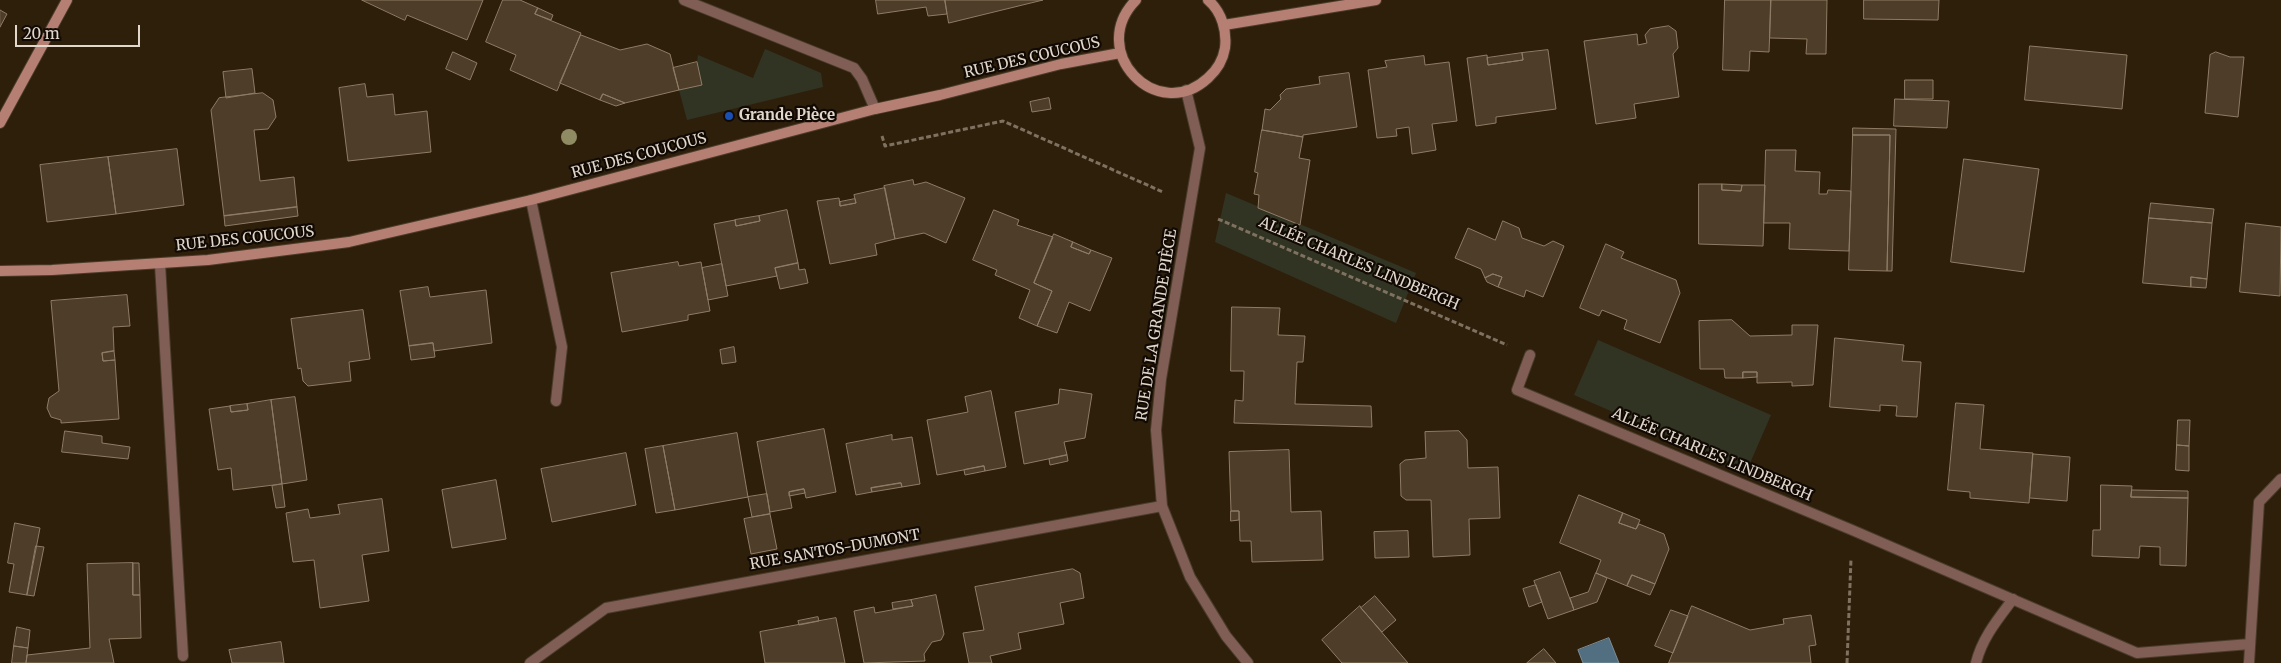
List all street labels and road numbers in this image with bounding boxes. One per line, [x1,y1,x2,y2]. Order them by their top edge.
street label: RUE DES COUCOUS [962,34,1102,82]
street label: RUE DES COUCOUS [569,129,709,183]
street label: ALLÉE CHARLES LINDBERGH [1256,214,1462,314]
street label: RUE DES COUCOUS [175,223,315,255]
street label: RUE DE LA GRANDE PIÈCE [1133,228,1181,422]
street label: ALLÉE CHARLES LINDBERGH [1609,405,1815,505]
street label: RUE SANTOS-DUMONT [749,526,921,574]

